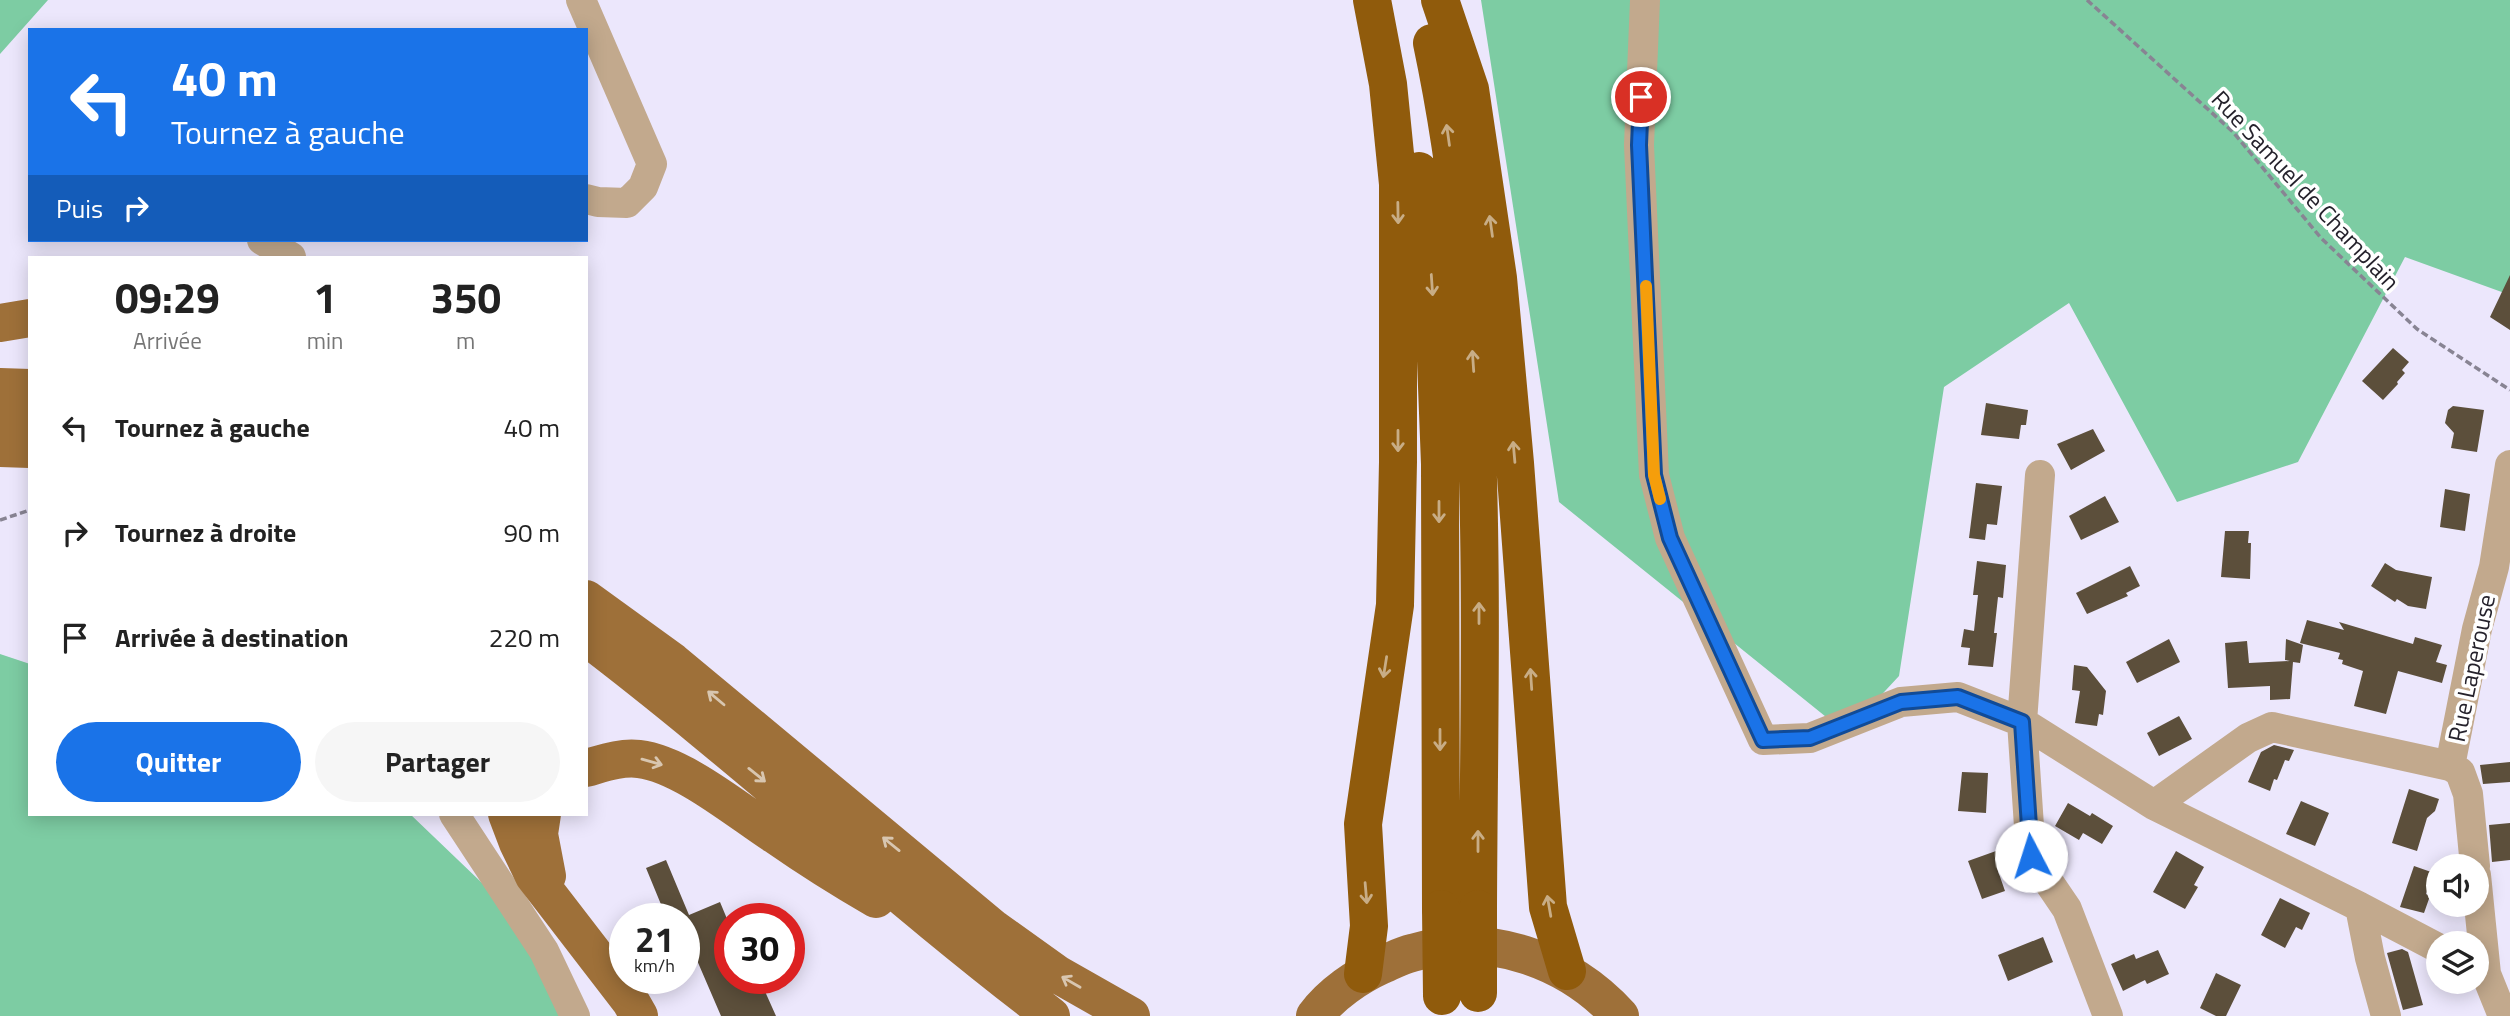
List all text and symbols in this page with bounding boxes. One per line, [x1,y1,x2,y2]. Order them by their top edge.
text: 40 m [171,40,278,115]
icon: left [56,56,147,147]
pin [1611,67,1671,127]
icon: arrive [1622,78,1660,116]
street label: Rue Samuel de Champlain [2203,82,2409,298]
text: Tournez à gauche [171,108,405,156]
one-way arrow [1442,125,1455,147]
text: Puis [56,189,103,228]
icon: right [117,189,155,227]
one-way arrow [1391,202,1405,225]
one-way arrow [1484,215,1497,238]
text: 09:29 [115,265,220,329]
text: 1 [313,265,337,329]
text: 350 [430,265,501,329]
one-way arrow [1426,273,1439,296]
text: Arrivée [133,323,202,358]
text: min [307,323,343,358]
text: m [456,323,475,358]
one-way arrow [1466,350,1479,373]
text: Tournez à gauche [115,408,310,447]
text: 40 m [503,408,560,447]
icon: left [56,409,94,447]
one-way arrow [1391,429,1405,452]
one-way arrow [1507,441,1520,464]
one-way arrow [1433,501,1446,524]
text: Tournez à droite [115,513,296,552]
text: 90 m [503,513,560,552]
icon: right [56,514,94,552]
street label: Rue Laperouse [2438,591,2504,745]
one-way arrow [1472,602,1486,625]
text: Arrivée à destination [115,618,349,657]
text: 220 m [489,618,560,657]
icon: arrive [56,619,94,657]
one-way arrow [1378,656,1391,678]
one-way arrow [1525,668,1538,691]
one-way arrow [708,690,726,706]
button: Quitter [56,722,301,802]
button: Partager [315,722,560,802]
one-way arrow [1433,728,1446,751]
one-way arrow [641,757,663,770]
one-way arrow [748,768,766,783]
position arrow [1994,819,2068,893]
one-way arrow [1471,830,1485,853]
one-way arrow [883,836,901,852]
map controls [2426,854,2489,994]
button: sound [2426,854,2489,917]
one-way arrow [1360,882,1373,904]
one-way arrow [1542,895,1555,918]
speed limit sign: 30 [714,903,805,994]
text: 21 [635,912,674,966]
button: layers [2426,931,2489,994]
text: km/h [634,952,675,979]
one-way arrow [1062,975,1082,989]

